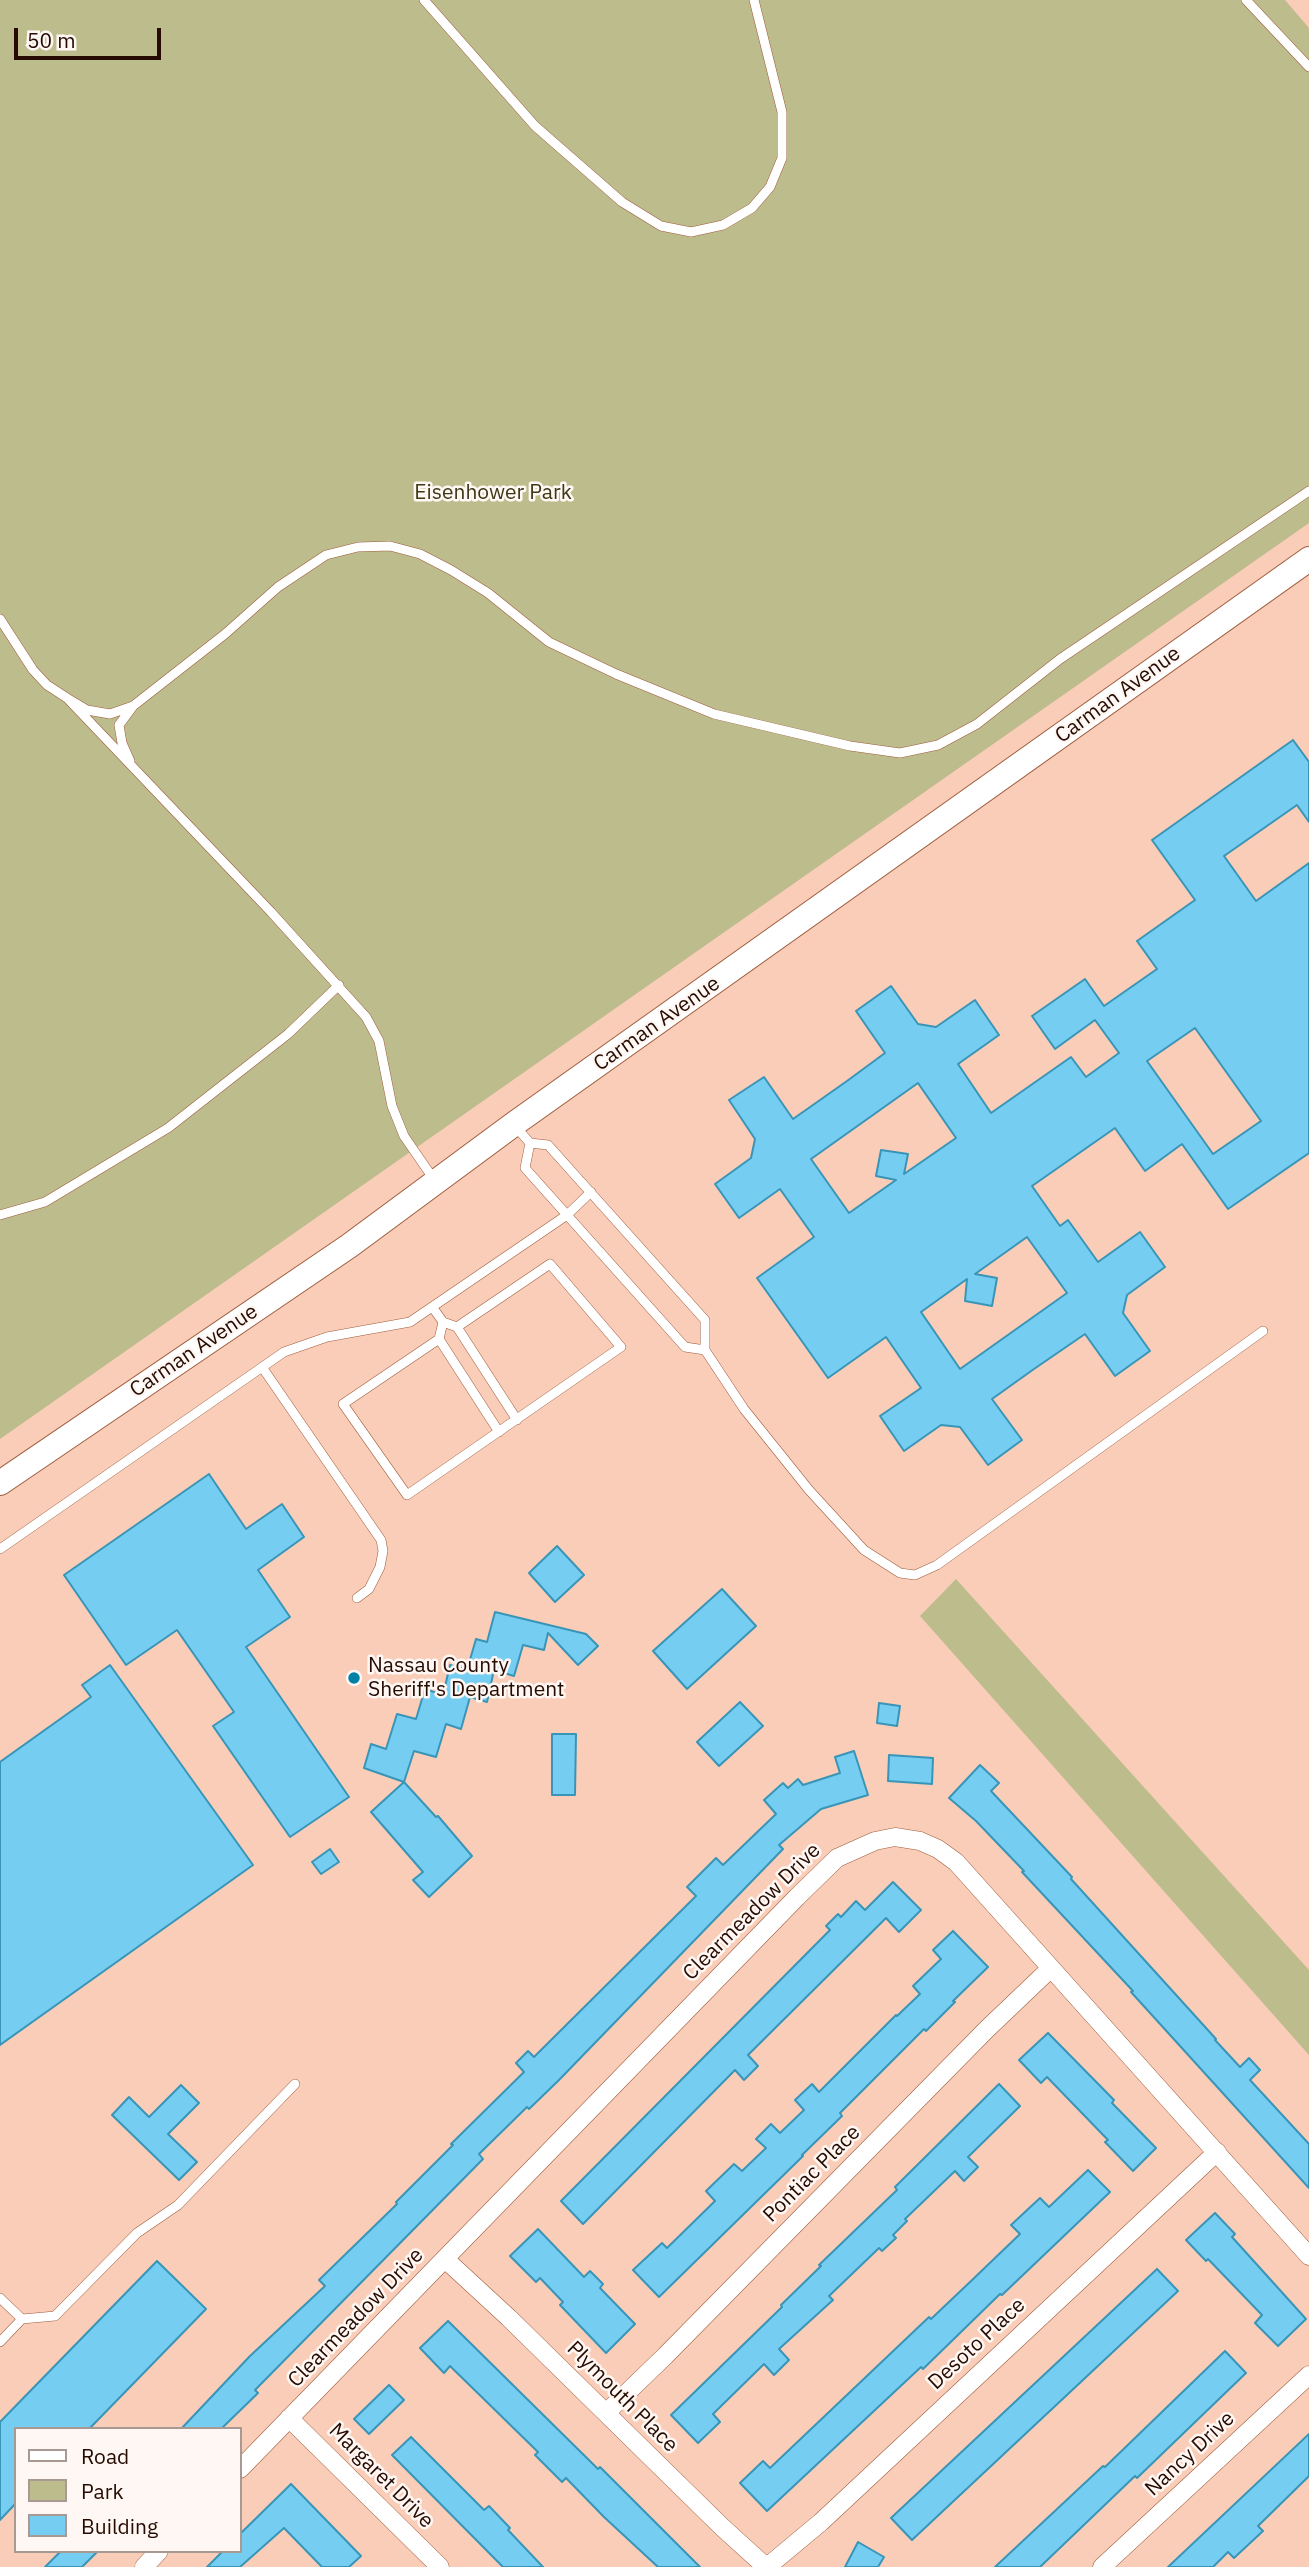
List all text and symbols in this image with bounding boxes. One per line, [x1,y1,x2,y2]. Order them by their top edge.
scale bar [18,14,164,58]
text: 50 m [27,26,76,54]
park label: Eisenhower Park [414,480,572,506]
street label: Carman Avenue [1051,641,1185,749]
street label: Carman Avenue [589,971,725,1077]
street label: Carman Avenue [125,1299,263,1403]
place label: Nassau County Sheriff's Department [368,1653,564,1703]
marker: Nassau County Sheriff's Department [346,1670,362,1686]
street label: Clearmeadow Drive [678,1838,826,1986]
street label: Pontiac Place [758,2120,866,2228]
street label: Clearmeadow Drive [283,2243,429,2393]
street label: Desoto Place [923,2293,1031,2395]
street label: Plymouth Place [561,2336,683,2458]
street label: Nancy Drive [1140,2406,1240,2502]
street label: Margaret Drive [323,2418,439,2534]
legend [14,2427,242,2553]
text: Road [81,2442,129,2470]
text: Park [81,2477,124,2505]
text: Building [81,2512,158,2540]

